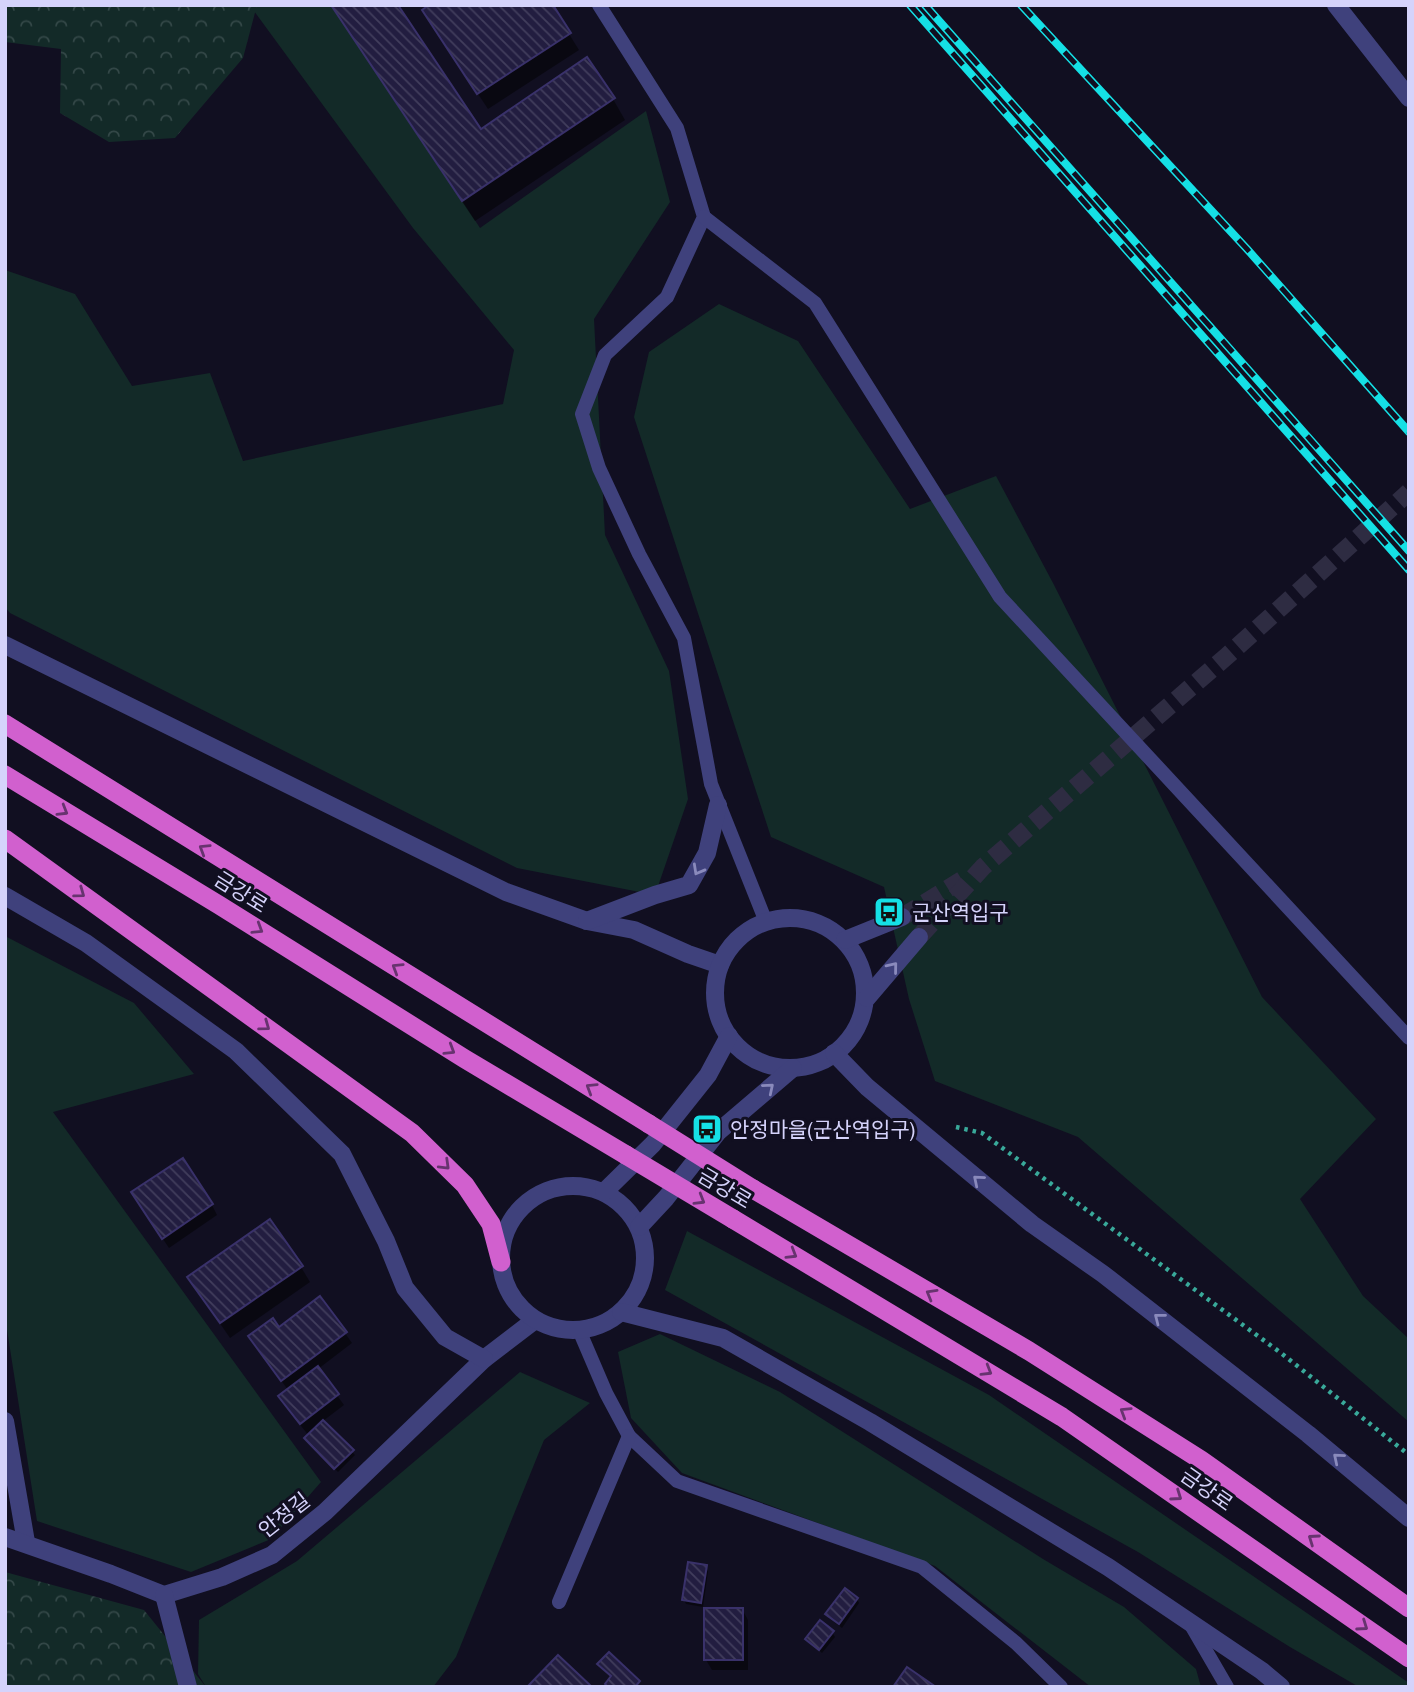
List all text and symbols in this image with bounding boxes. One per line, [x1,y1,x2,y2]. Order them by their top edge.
one-way arrow [56,803,69,816]
one-way arrow [198,844,211,857]
one-way arrow [693,863,706,875]
street label: 금강로 [209,864,273,920]
one-way arrow [73,885,85,897]
bus stop icon: 군산역입구 [872,895,906,929]
place label: 군산역입구 [912,898,1009,927]
one-way arrow [250,921,263,934]
one-way arrow [885,963,897,976]
one-way arrow [392,964,405,977]
one-way arrow [257,1018,270,1031]
one-way arrow [443,1041,456,1054]
one-way arrow [585,1084,598,1097]
one-way arrow [760,1084,773,1096]
bus stop icon: 안정마을(군산역입구) [690,1112,724,1146]
place label: 안정마을(군산역입구) [730,1115,915,1144]
one-way arrow [437,1157,449,1169]
street label: 금강로 [693,1161,757,1215]
one-way arrow [974,1176,987,1188]
one-way arrow [693,1191,706,1204]
one-way arrow [784,1246,797,1259]
one-way arrow [925,1289,938,1302]
one-way arrow [1154,1313,1167,1326]
one-way arrow [979,1362,992,1375]
one-way arrow [1120,1407,1133,1420]
one-way arrow [1333,1454,1345,1467]
street label: 금강로 [1175,1460,1239,1518]
street label: 안정길 [252,1486,316,1544]
one-way arrow [1169,1488,1182,1500]
one-way arrow [1308,1535,1321,1548]
one-way arrow [1355,1618,1368,1630]

